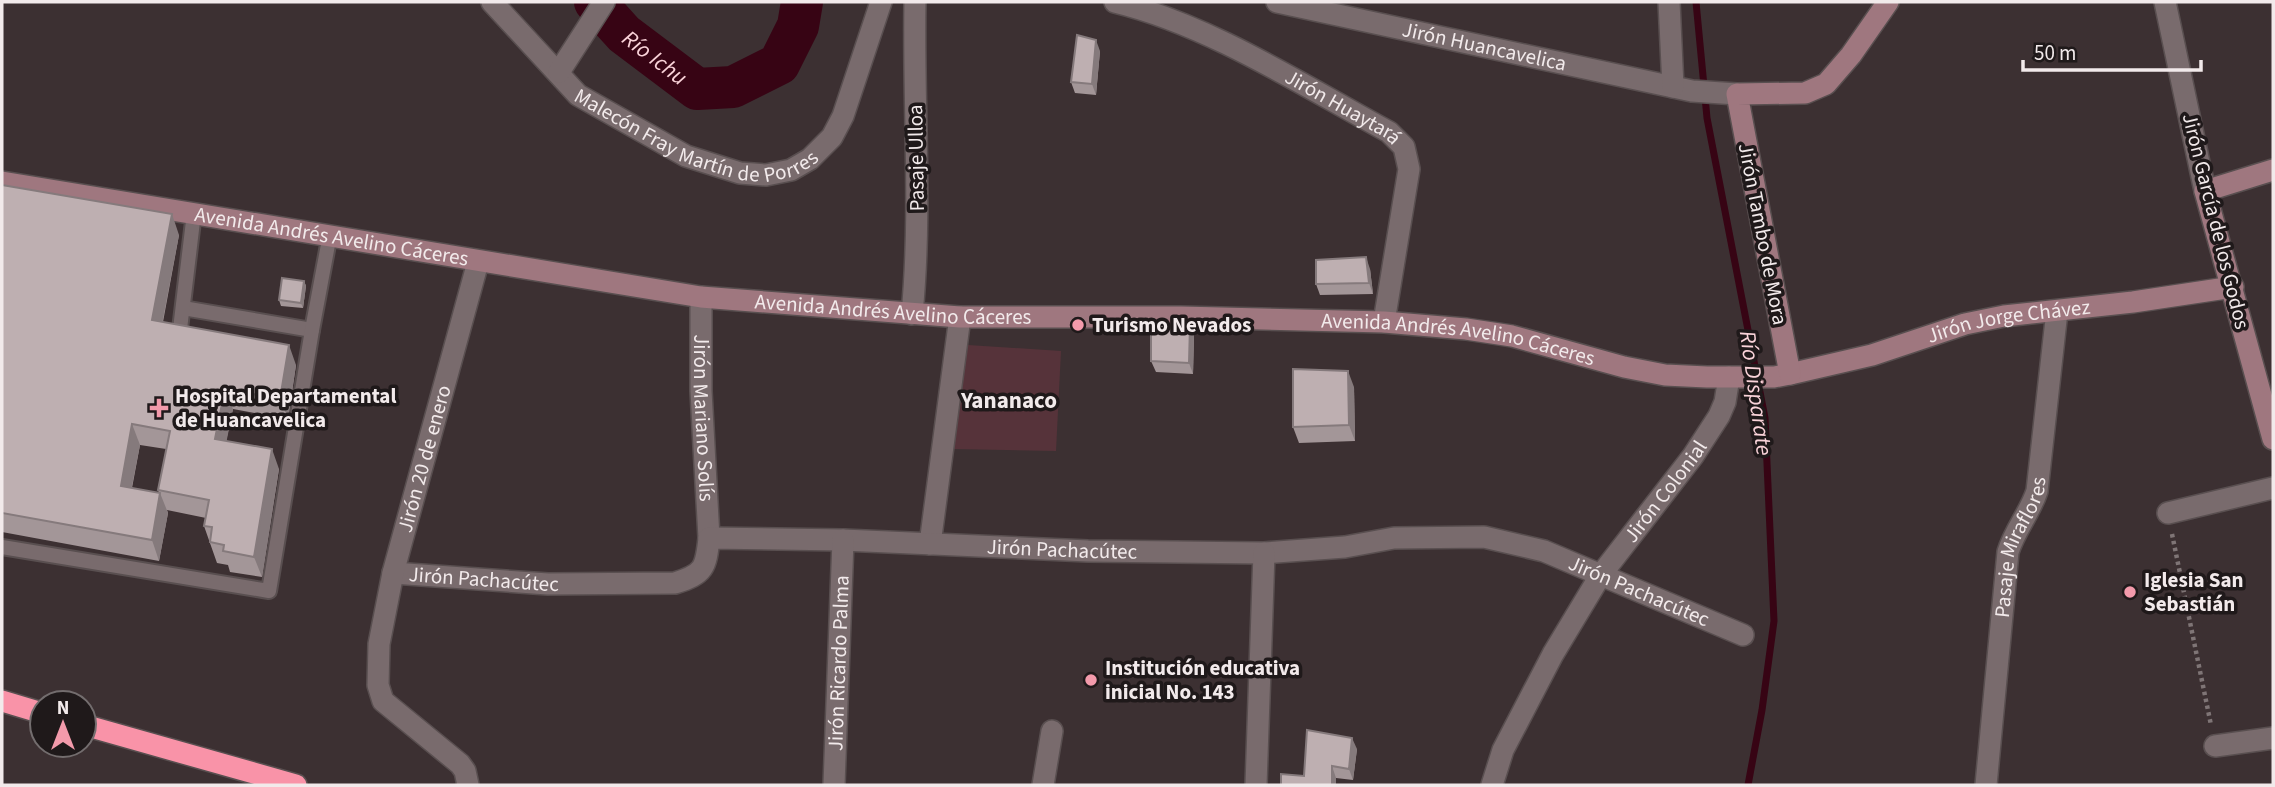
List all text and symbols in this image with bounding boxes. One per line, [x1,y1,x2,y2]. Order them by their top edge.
street label: Jirón Huancavelica [1399,14,1569,79]
water label: Río Ichu [615,22,695,93]
scale bar [2023,28,2202,72]
text: 50 m [2034,38,2076,68]
street label: Jirón Huaytará [1280,62,1409,152]
street label: Malecón Fray Martín de Porres [569,81,825,190]
street label: Pasaje Ulloa [900,104,932,212]
street label: Jirón García de los Godos [2175,110,2257,332]
street label: Jirón Tambo de Mora [1731,141,1795,327]
street label: Avenida Andrés Avelino Cáceres [192,199,471,274]
street label: Avenida Andrés Avelino Cáceres [754,286,1032,332]
street label: Jirón Jorge Chávez [1923,292,2092,351]
street label: Avenida Andrés Avelino Cáceres [1321,305,1599,373]
place label: Turismo Nevados [1092,310,1251,340]
marker: Turismo Nevados [1070,317,1086,333]
water label: Río Disparate [1731,328,1781,458]
street label: Jirón Mariano Solís [686,334,722,503]
place label: Hospital Departamental de Huancavelica [175,381,396,435]
street label: Jirón 20 de enero [390,382,459,536]
district label: Yananaco [960,384,1057,417]
marker: Hospital Departamental de Huancavelica [149,398,169,418]
street label: Jirón Colonial [1616,434,1714,549]
street label: Pasaje Miraflores [1987,475,2054,619]
street label: Jirón Pachacútec [986,531,1138,567]
street label: Jirón Pachacútec [1564,548,1715,634]
street label: Jirón Pachacútec [408,559,559,599]
place label: Iglesia San Sebastián [2144,565,2244,619]
street label: Jirón Ricardo Palma [820,575,857,751]
marker: Iglesia San Sebastián [2122,584,2138,600]
place label: Institución educativa inicial No. 143 [1105,653,1300,707]
marker: Institución educativa inicial No. 143 [1083,672,1099,688]
north arrow [28,689,98,759]
text: N [57,695,69,722]

